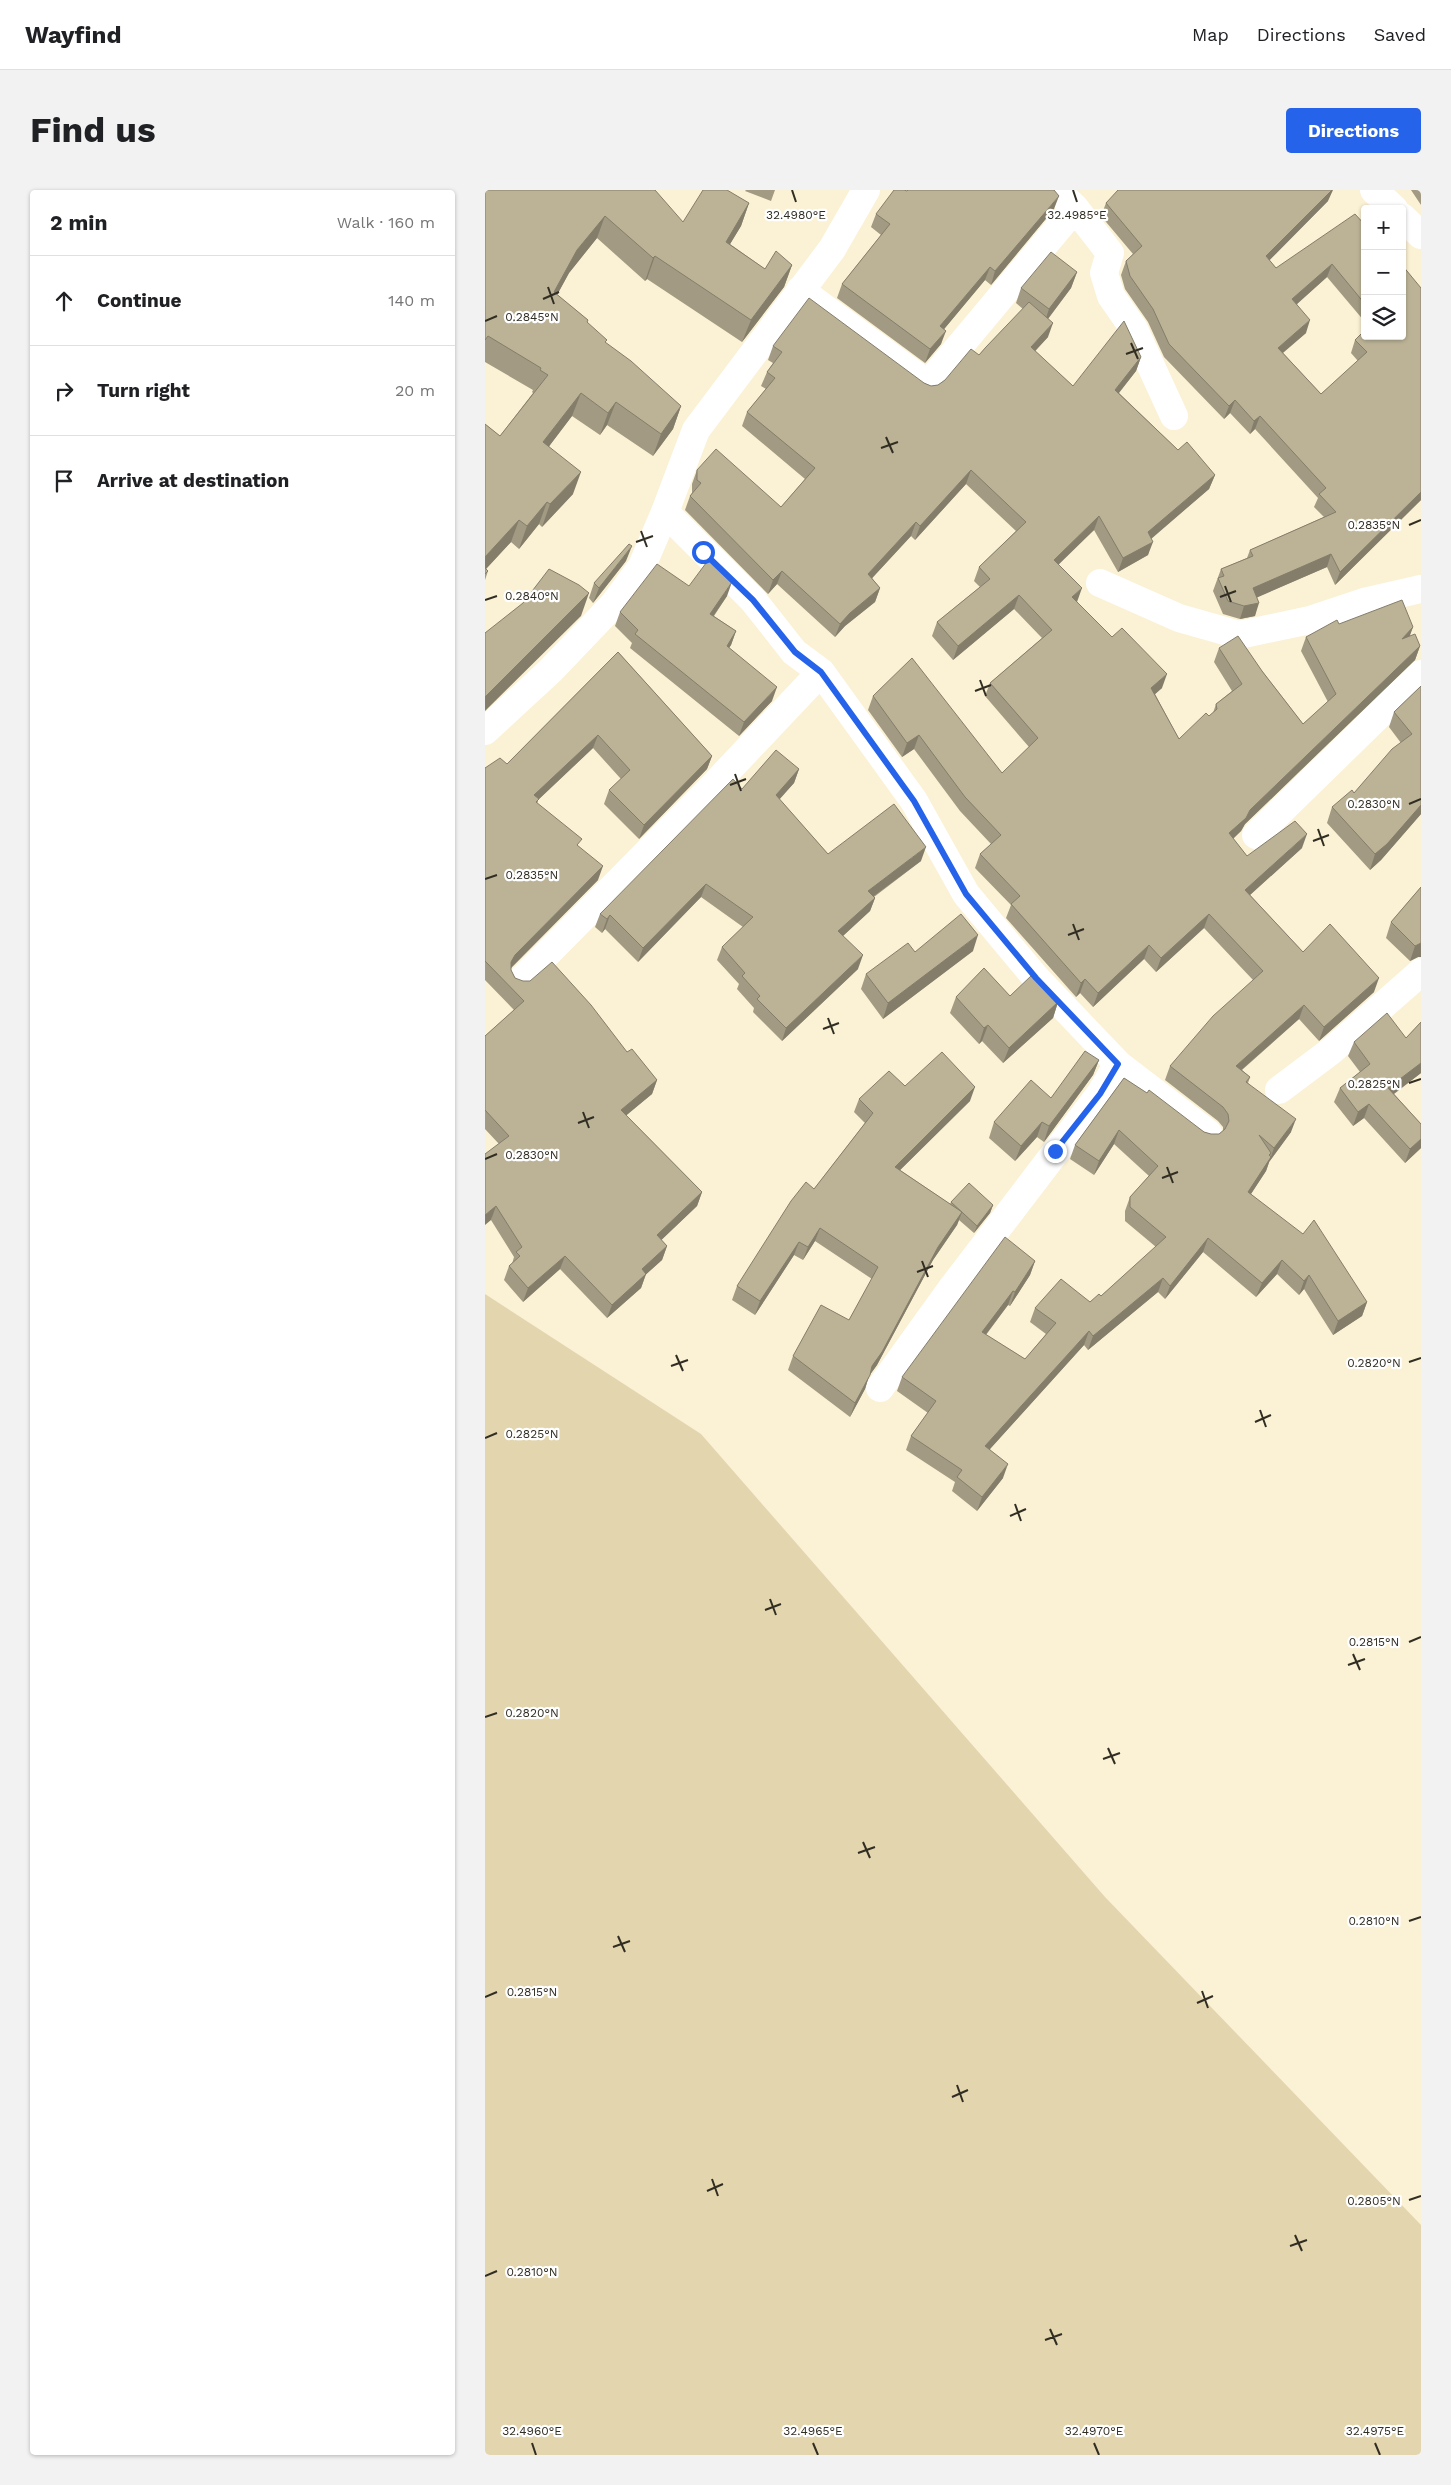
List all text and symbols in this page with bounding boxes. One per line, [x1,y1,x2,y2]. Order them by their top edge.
text: Wayfind [25,21,121,49]
text: Map [1192,24,1229,45]
text: Directions [1257,24,1346,45]
text: Saved [1374,24,1426,45]
button: Directions [1286,108,1421,153]
text: Find us [30,109,156,151]
map controls [1361,205,1406,340]
button: + [1361,205,1406,250]
text: 32.4980°E [766,208,826,222]
text: 32.4985°E [1047,208,1107,222]
text: 2 min [50,210,107,235]
text: Walk · 160 m [337,213,435,232]
button: − [1361,250,1406,295]
icon: ahead [50,287,78,315]
text: Continue [97,289,181,312]
text: 140 m [388,291,435,310]
button: layers [1361,295,1406,340]
text: 0.2845°N [505,310,559,324]
icon: right [50,377,78,405]
text: Turn right [97,379,190,402]
text: 20 m [395,381,435,400]
icon: arrive [50,467,78,495]
text: Arrive at destination [97,469,289,492]
text: 0.2835°N [1348,518,1400,532]
route start [692,541,715,564]
text: 0.2840°N [505,589,559,603]
text: 0.2830°N [1347,797,1401,811]
text: 0.2835°N [506,868,558,882]
text: 0.2825°N [1347,1077,1401,1091]
route end [1044,1140,1067,1163]
text: 0.2830°N [505,1148,559,1162]
text: 0.2820°N [1347,1356,1401,1370]
text: 0.2825°N [505,1427,559,1441]
text: 0.2815°N [1349,1635,1399,1649]
text: 0.2820°N [505,1706,559,1720]
text: 0.2810°N [1348,1914,1400,1928]
text: 0.2815°N [507,1985,557,1999]
text: 0.2805°N [1347,2194,1401,2208]
text: 0.2810°N [506,2265,558,2279]
text: 32.4960°E [502,2424,562,2438]
text: 32.4965°E [783,2424,843,2438]
text: 32.4970°E [1065,2424,1124,2438]
text: 32.4975°E [1346,2424,1405,2438]

